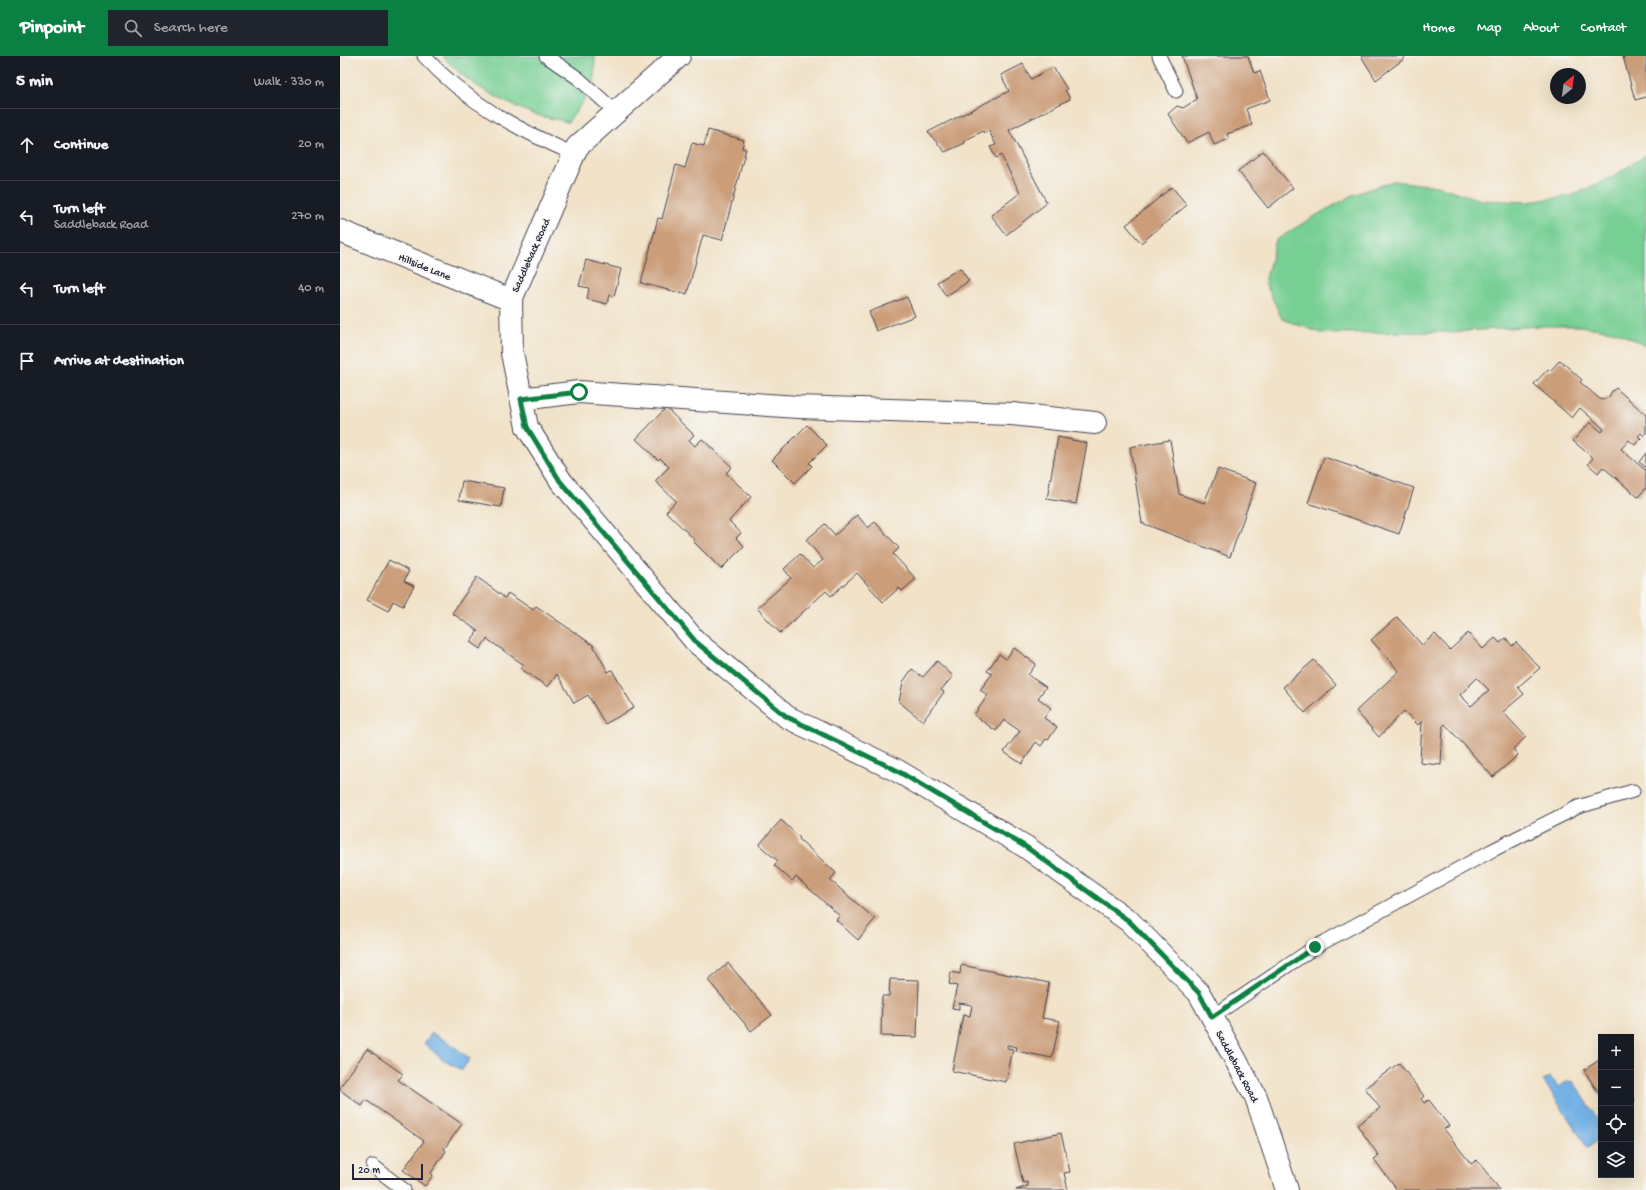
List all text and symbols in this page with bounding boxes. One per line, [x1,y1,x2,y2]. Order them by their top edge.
search box [108,10,388,46]
text: Pinpoint [20,17,84,40]
icon: search [122,17,144,39]
text: Search here [154,19,228,37]
text: Home [1423,20,1455,37]
text: Map [1477,20,1501,37]
text: About [1523,20,1559,37]
text: Contact [1581,20,1626,37]
north arrow [1550,68,1586,104]
text: 5 min [16,72,53,92]
text: Walk · 330 m [254,75,324,90]
icon: ahead [16,134,38,156]
text: Continue [54,136,108,154]
text: 20 m [298,137,324,152]
text: Turn left [54,200,105,218]
icon: left [16,206,38,228]
text: 270 m [291,209,324,224]
street label: Saddleback Road [510,216,554,295]
text: Saddleback Road [54,218,148,233]
street label: Hillside Lane [396,252,453,284]
icon: left [16,278,38,300]
text: Turn left [54,280,105,298]
text: 40 m [298,281,324,296]
icon: arrive [16,350,38,372]
text: Arrive at destination [54,352,184,370]
route start [570,383,588,401]
route end [1306,938,1324,956]
street label: Saddleback Road [1212,1029,1261,1106]
map controls [1598,1034,1634,1178]
button: + [1598,1034,1634,1070]
button: − [1598,1070,1634,1106]
button: locate [1598,1106,1634,1142]
button: layers [1598,1142,1634,1178]
scale bar [352,1162,423,1181]
text: 20 m [358,1165,380,1177]

